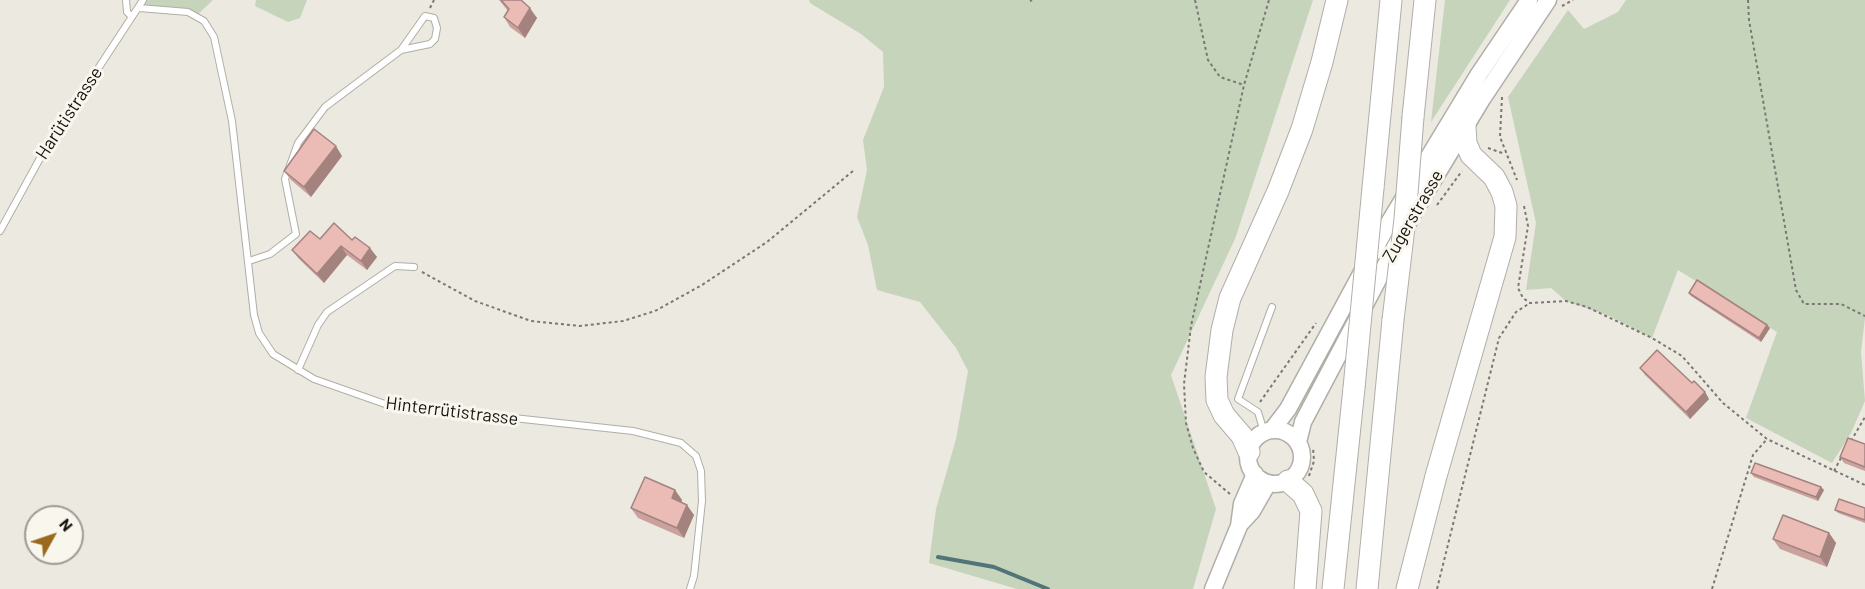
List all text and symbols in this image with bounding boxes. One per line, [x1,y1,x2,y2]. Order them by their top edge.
street label: Harütistrasse [31,63,107,163]
street label: Zugerstrasse [1378,166,1448,266]
street label: Hinterrütistrasse [384,392,520,430]
north arrow [24,505,84,565]
text: N [56,514,77,535]

